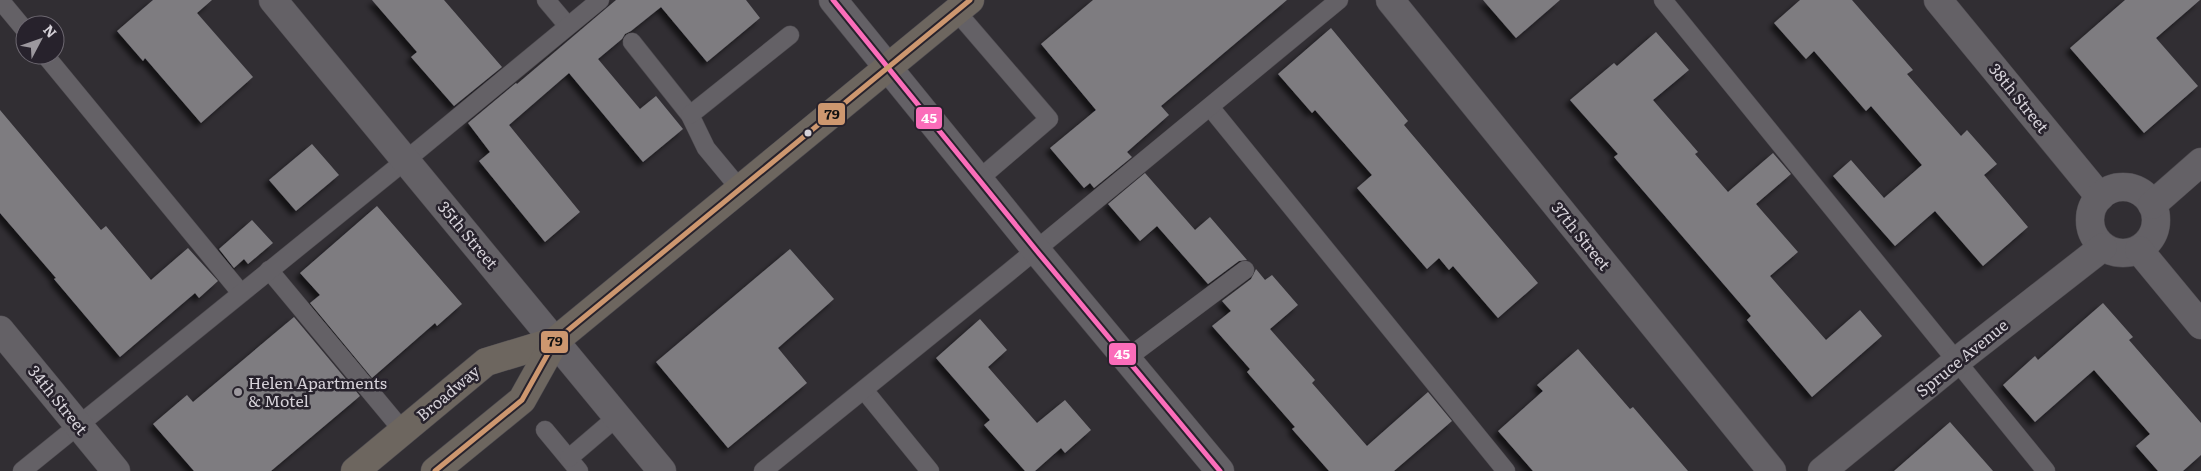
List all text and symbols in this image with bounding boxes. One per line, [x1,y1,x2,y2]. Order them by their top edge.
north arrow [15,15,65,65]
text: N [39,20,62,42]
street label: 38th Street [1984,57,2056,138]
line badge: 79 [817,102,846,126]
text: 79 [824,103,840,123]
line badge: 45 [915,106,943,130]
text: 45 [921,107,937,127]
unlabelled marker [803,128,813,138]
street label: 35th Street [433,195,505,274]
street label: 37th Street [1547,196,1617,275]
street label: Spruce Avenue [1910,312,2013,402]
line badge: 79 [540,330,569,354]
text: 79 [547,330,563,350]
line badge: 45 [1108,342,1137,366]
text: 45 [1114,343,1130,363]
street label: Broadway [411,358,485,426]
street label: 34th Street [23,359,95,440]
place label: Helen Apartments & Motel [248,370,387,412]
marker: Helen Apartments & Motel [232,386,244,398]

